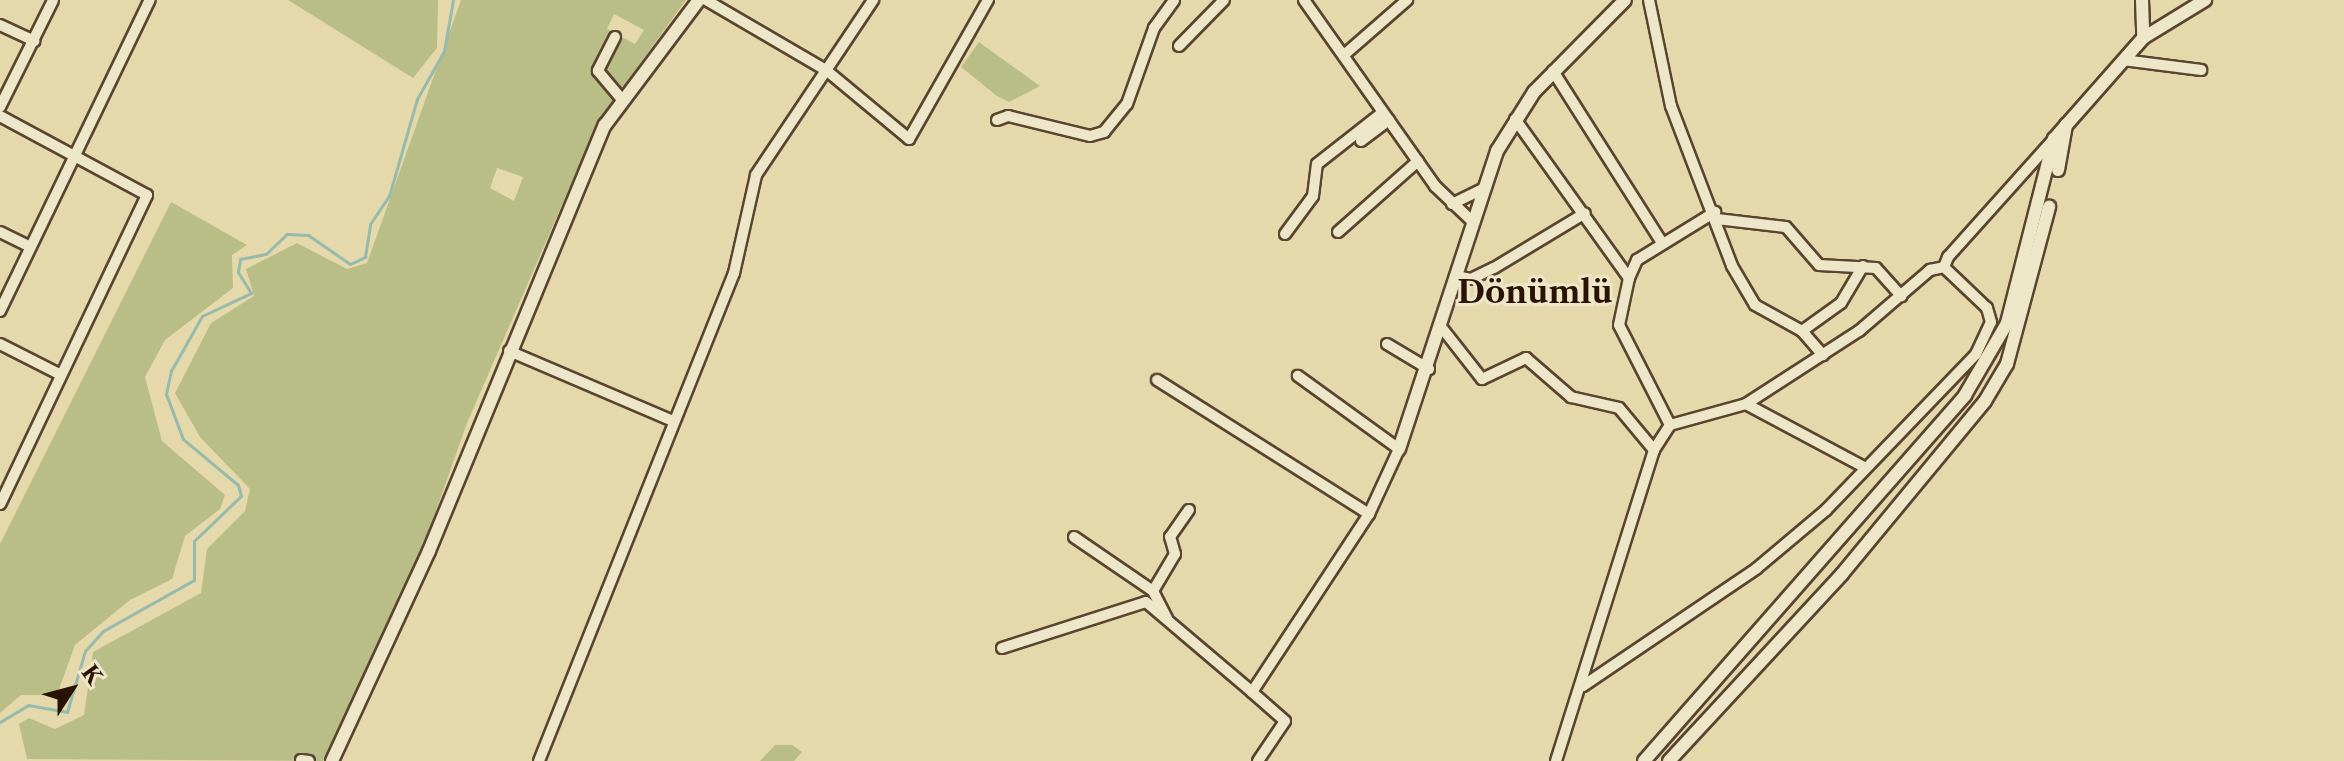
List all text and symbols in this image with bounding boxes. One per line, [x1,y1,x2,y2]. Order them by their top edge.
district label: Dönümlü [1457,273,1613,311]
north arrow [32,649,112,729]
text: K [76,660,108,690]

